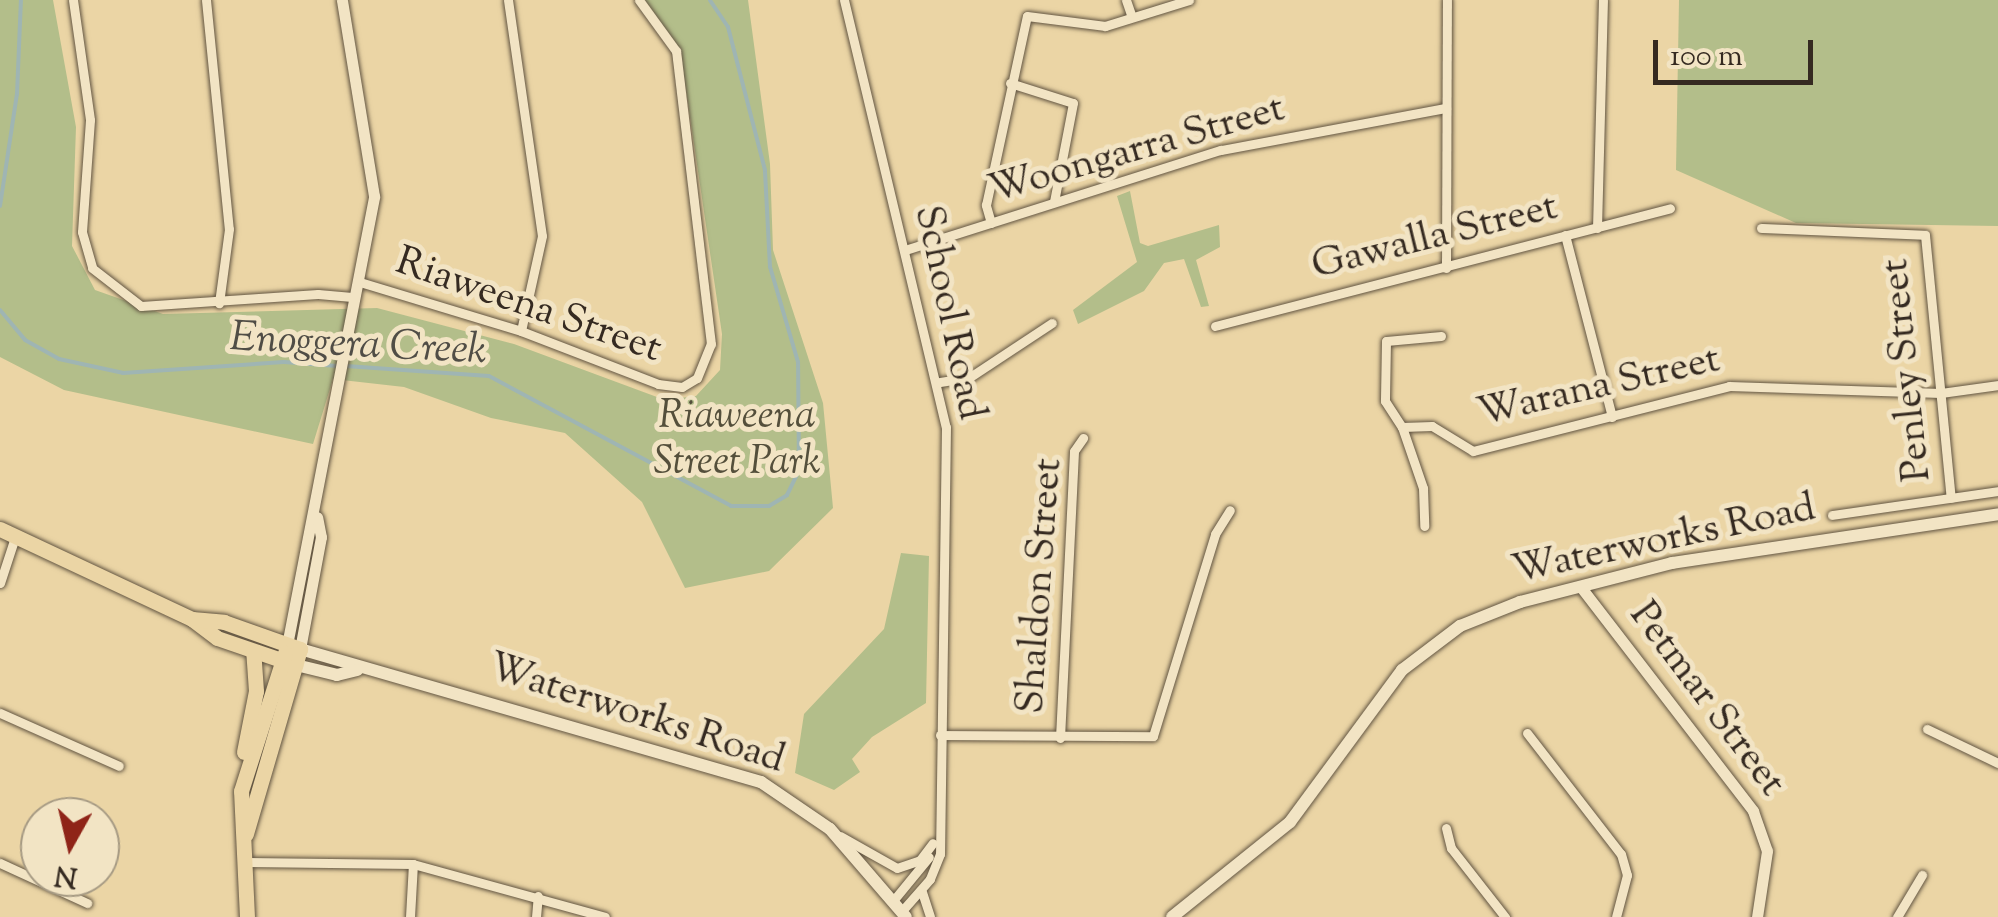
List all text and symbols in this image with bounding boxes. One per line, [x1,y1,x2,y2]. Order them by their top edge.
scale bar [1658,20,1818,82]
text: 100 m [1670,36,1743,79]
street label: Woongarra Street [984,86,1290,216]
street label: Gawalla Street [1307,184,1563,292]
street label: School Road [902,201,994,425]
street label: Riaweena Street [389,239,667,375]
street label: Penley Street [1872,256,1944,484]
water label: Enoggera Creek [228,314,488,378]
street label: Warana Street [1473,337,1725,439]
park label: Riaweena Street Park [654,394,820,488]
street label: Shaldon Street [1008,457,1074,715]
street label: Waterworks Road [1508,485,1820,597]
street label: Petmar Street [1617,593,1795,807]
street label: Waterworks Road [482,644,790,786]
north arrow [20,797,120,897]
text: N [52,853,80,896]

